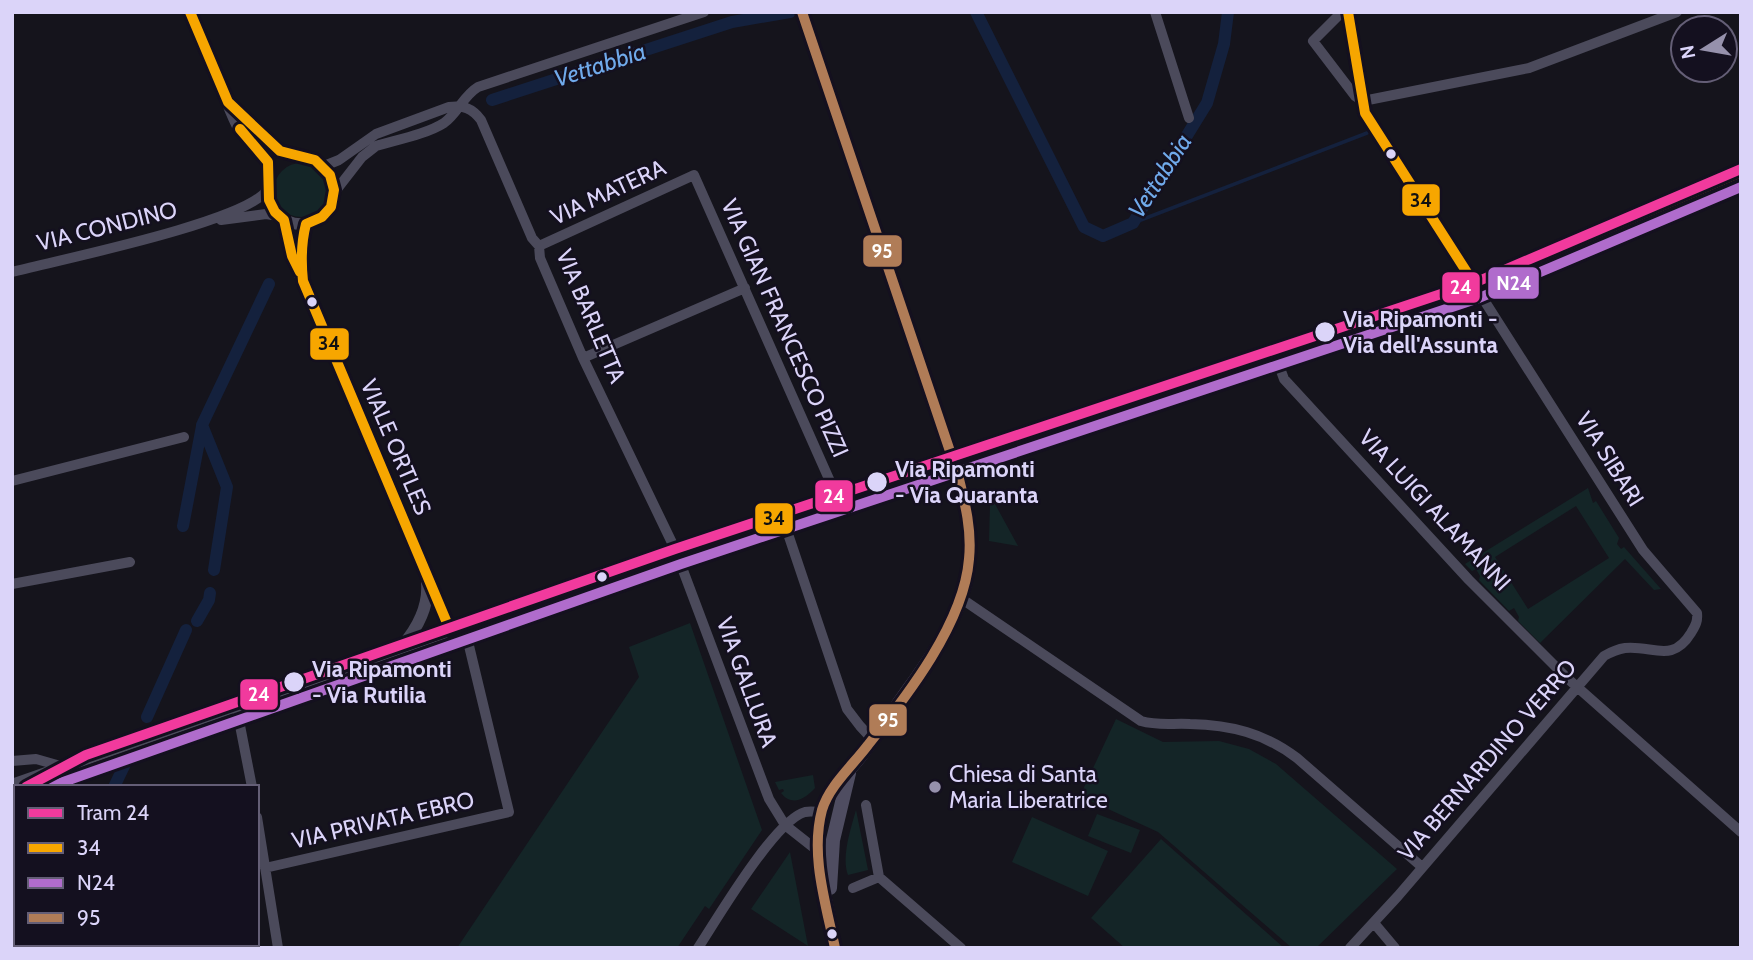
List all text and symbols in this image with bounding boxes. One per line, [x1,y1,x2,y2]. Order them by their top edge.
north arrow [1669,14,1739,84]
water label: Vettabbia [550,36,649,93]
text: N [1675,43,1700,61]
water label: Vettabbia [1122,128,1198,223]
unlabelled marker [1384,147,1398,161]
street label: VIA MATERA [546,153,670,231]
line badge: 34 [1401,183,1441,217]
text: 34 [1410,189,1432,212]
street label: VIA CONDINO [34,195,180,257]
street label: VIA GIAN FRANCESCO PIZZI [715,195,855,461]
line badge: 95 [862,234,903,268]
text: 95 [872,240,892,263]
street label: VIA BARLETTA [550,245,632,387]
line badge: N24 [1487,266,1540,300]
line badge: 24 [1441,271,1481,304]
text: N24 [1496,272,1532,295]
text: 24 [1450,276,1472,299]
unlabelled marker [305,295,319,309]
place label: Via Ripamonti - Via dell'Assunta [1343,305,1498,359]
marker: Via Ripamonti - Via dell'Assunta [1313,320,1337,344]
line badge: 34 [309,327,350,361]
text: 34 [318,332,340,355]
street label: VIALE ORTLES [355,375,437,519]
street label: VIA SIBARI [1570,407,1650,511]
street label: VIA LUIGI ALAMANNI [1353,424,1517,596]
place label: Via Ripamonti - Via Quaranta [895,455,1039,509]
marker: Via Ripamonti - Via Quaranta [865,470,889,494]
line badge: 24 [814,479,854,513]
text: 24 [823,485,845,508]
line badge: 34 [754,502,794,535]
text: 34 [763,507,785,530]
unlabelled marker [595,570,609,584]
street label: VIA GALLURA [711,613,783,751]
street label: VIA BERNARDINO VERRO [1392,654,1582,866]
place label: Via Ripamonti - Via Rutilia [312,655,452,709]
marker: Via Ripamonti - Via Rutilia [282,670,306,694]
line badge: 24 [239,678,279,711]
text: 24 [248,683,270,706]
line badge: 95 [868,703,908,737]
text: 95 [878,709,898,732]
place label: Chiesa di Santa Maria Liberatrice [949,760,1108,814]
marker: Chiesa di Santa Maria Liberatrice [927,779,943,795]
legend [14,785,259,946]
street label: VIA PRIVATA EBRO [289,785,477,855]
text: Tram 24 [77,800,149,825]
text: 34 [77,835,101,860]
text: N24 [77,870,115,895]
text: 95 [77,905,100,930]
unlabelled marker [825,927,839,941]

